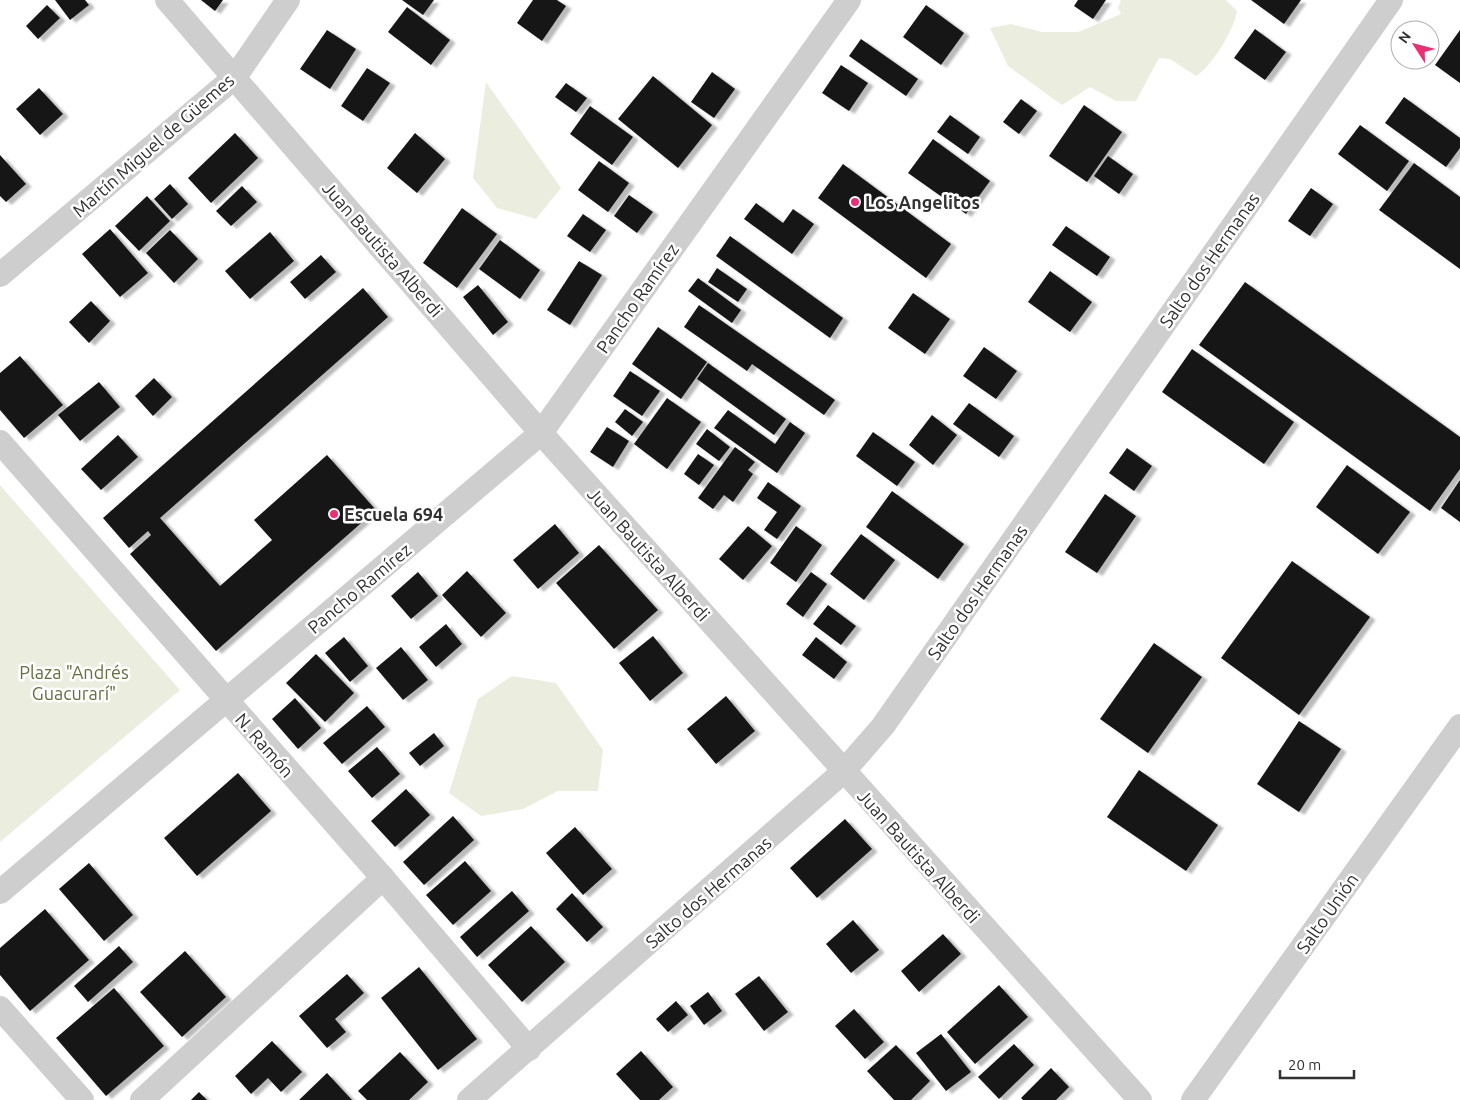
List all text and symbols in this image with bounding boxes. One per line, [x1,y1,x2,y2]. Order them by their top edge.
north arrow [1390,20,1440,70]
text: N [1395,28,1414,46]
street label: Martín Miguel de Güemes [68,69,238,220]
street label: Juan Bautista Alberdi [319,178,447,320]
street label: Salto dos Hermanas [1155,189,1263,331]
place label: Los Angelitos [865,192,980,212]
marker: Los Angelitos [849,196,861,208]
street label: Pancho Ramírez [592,240,682,356]
street label: Juan Bautista Alberdi [584,483,714,625]
place label: Escuela 694 [344,504,443,524]
marker: Escuela 694 [328,508,340,520]
street label: Salto dos Hermanas [923,521,1031,663]
street label: Pancho Ramírez [303,539,415,637]
park label: Plaza "Andrés Guacurarí" [19,662,129,703]
street label: N. Ramón [232,709,298,781]
street label: Juan Bautista Alberdi [854,785,984,927]
street label: Salto dos Hermanas [641,832,775,952]
street label: Salto Unión [1292,869,1362,957]
scale bar [1280,1048,1354,1080]
text: 20 m [1288,1056,1321,1073]

